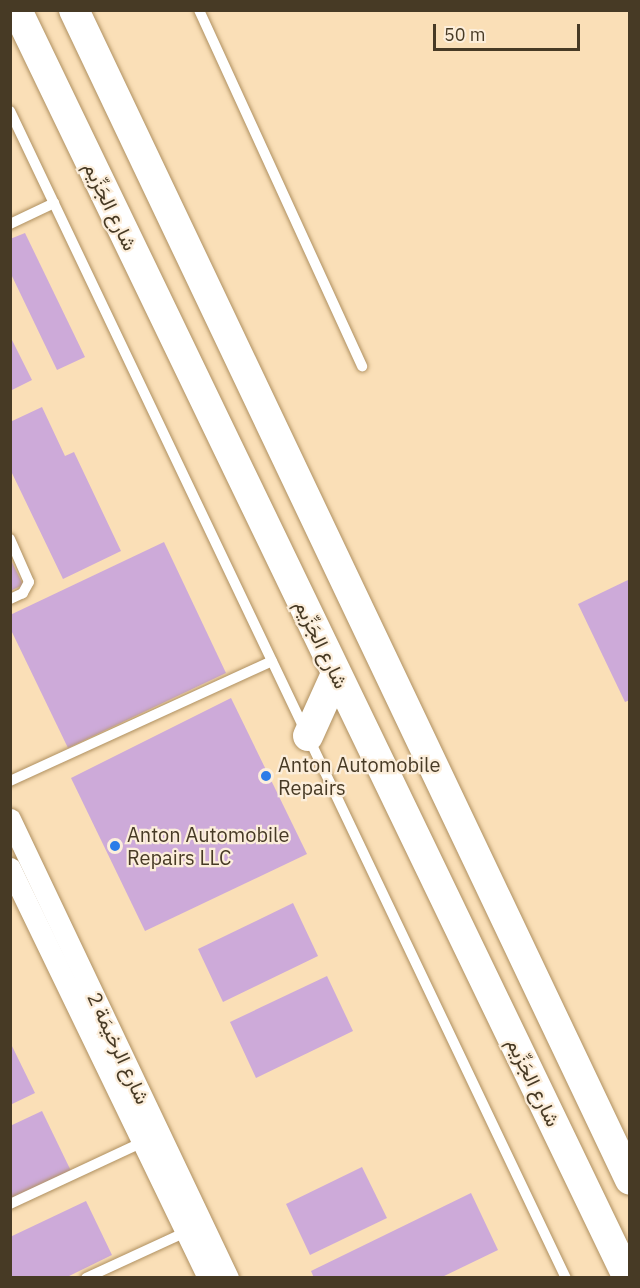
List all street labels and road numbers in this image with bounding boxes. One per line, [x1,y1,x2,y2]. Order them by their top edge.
street label: شارع الجَزِّيم [79,158,143,254]
street label: شارع الجَزِّيم [290,596,354,692]
street label: شارع الرخيمَة 2 [83,988,155,1108]
street label: شارع الجَزِّيم [502,1034,566,1130]

